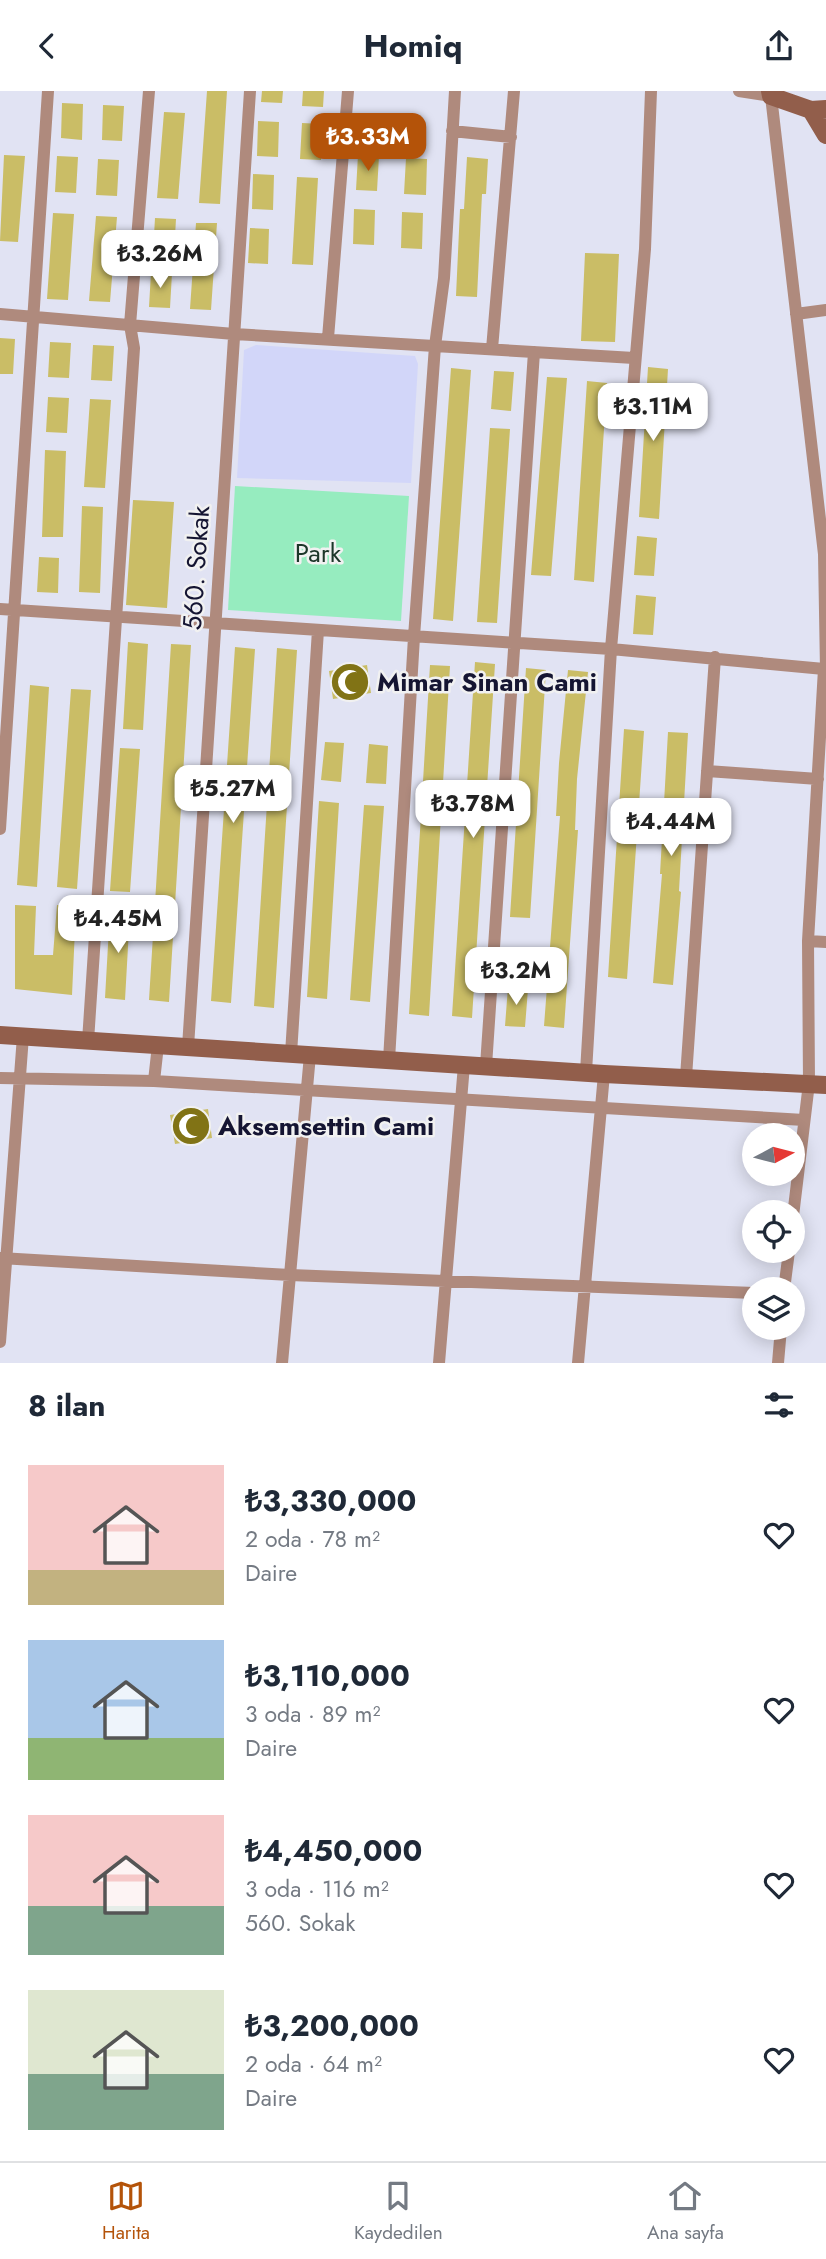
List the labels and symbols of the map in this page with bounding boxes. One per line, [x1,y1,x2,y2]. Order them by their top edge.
pin: ₺3.33M [311,113,425,173]
pin: ₺3.26M [103,231,217,290]
pin: ₺3.11M [596,383,710,443]
street label: 560. Sokak [173,504,219,632]
park label: Park [295,534,342,572]
mosque icon: Mimar Sinan Cami [329,661,371,703]
place label: Mimar Sinan Cami [377,663,597,701]
pin: ₺5.27M [176,765,290,825]
pin: ₺3.78M [416,781,530,840]
pin: ₺4.44M [614,799,728,858]
pin: ₺4.45M [61,895,175,955]
pin: ₺3.2M [467,947,565,1007]
mosque icon: Aksemsettin Cami [170,1105,212,1147]
place label: Aksemsettin Cami [217,1107,434,1145]
north arrow [742,1123,805,1187]

